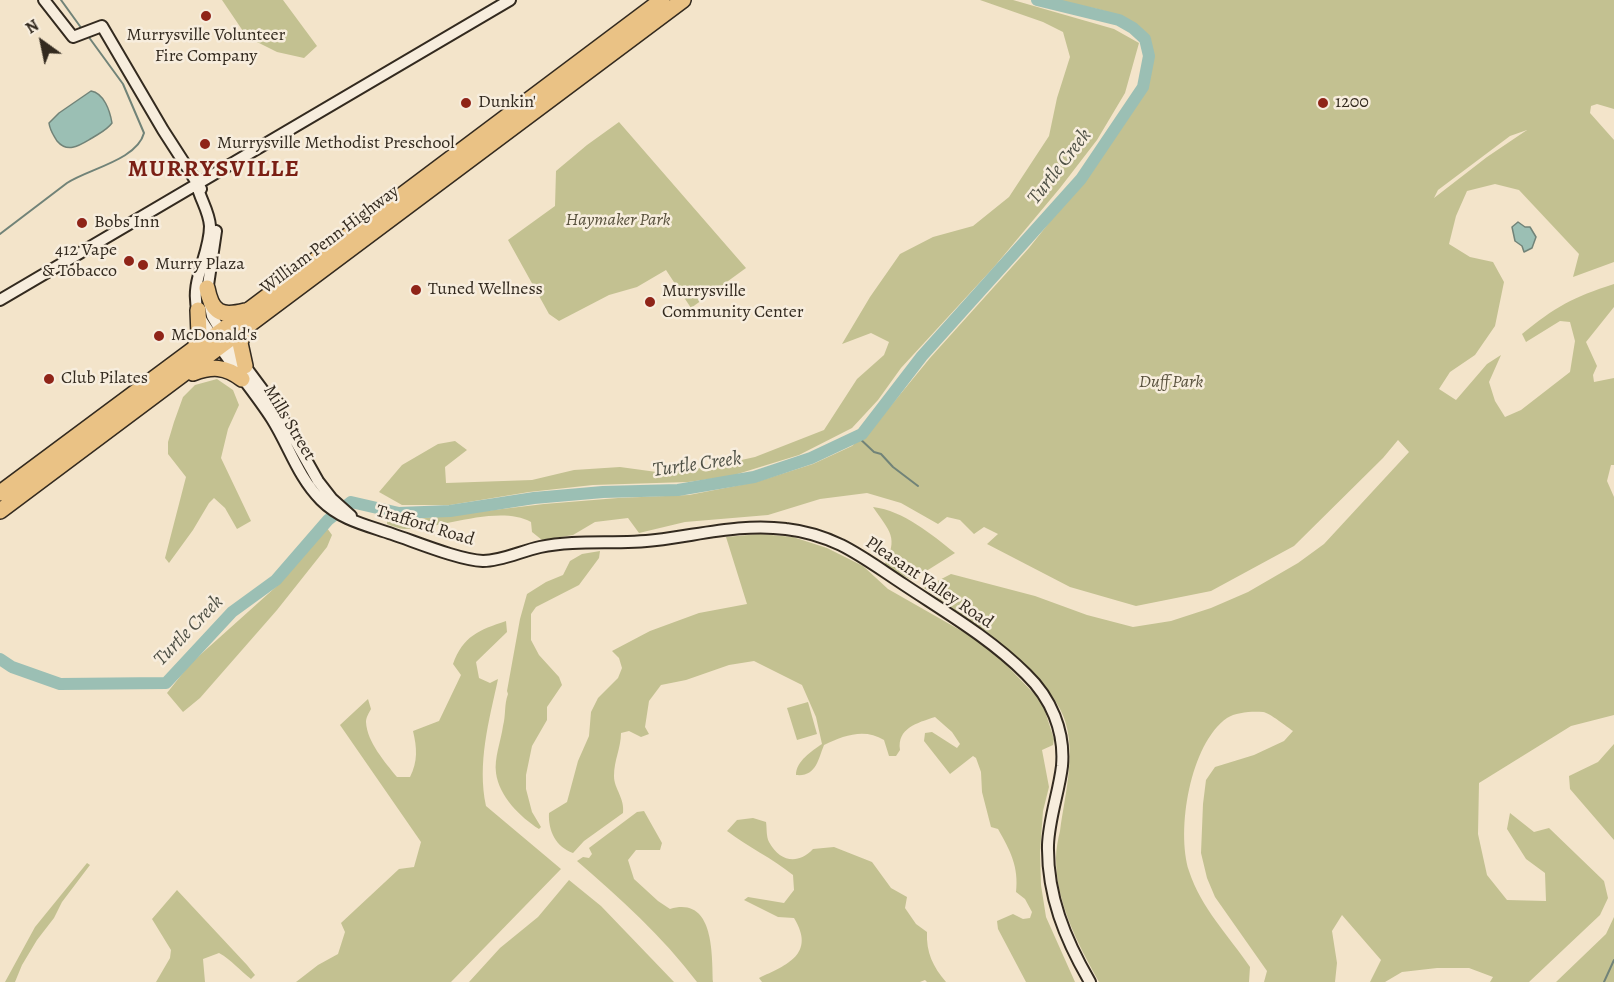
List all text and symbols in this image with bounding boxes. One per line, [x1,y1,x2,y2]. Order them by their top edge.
marker: Murrysville Volunteer Fire Company [199,9,213,23]
north arrow [12,12,72,72]
text: N [21,15,43,39]
place label: Murrysville Volunteer Fire Company [127,25,285,68]
place label: Dunkin' [478,92,536,114]
place label: 1200 [1335,92,1369,114]
marker: Dunkin' [459,96,473,110]
marker: 1200 [1316,96,1330,110]
water label: Turtle Creek [1023,124,1097,210]
place label: Murrysville Methodist Preschool [217,133,455,155]
marker: Murrysville Methodist Preschool [198,137,212,151]
district label: MURRYSVILLE [128,156,300,184]
street label: William Penn Highway [257,181,403,299]
park label: Haymaker Park [565,210,671,232]
place label: Bobs Inn [94,212,160,234]
marker: Bobs Inn [75,216,89,230]
place label: 412 Vape & Tobacco [42,240,117,282]
marker: 412 Vape & Tobacco [122,254,136,268]
place label: Murry Plaza [155,254,245,276]
marker: Murry Plaza [136,258,150,272]
place label: Tuned Wellness [428,279,543,301]
place label: Murrysville Community Center [662,281,804,324]
marker: Tuned Wellness [409,283,423,297]
marker: Murrysville Community Center [643,295,657,309]
place label: McDonald's [171,325,257,347]
marker: McDonald's [152,329,166,343]
place label: Club Pilates [61,368,148,390]
marker: Club Pilates [42,372,56,386]
park label: Duff Park [1139,372,1203,394]
street label: Mills Street [258,381,320,465]
water label: Turtle Creek [651,447,743,483]
street label: Trafford Road [373,501,477,551]
street label: Pleasant Valley Road [861,532,997,634]
water label: Turtle Creek [149,591,229,671]

